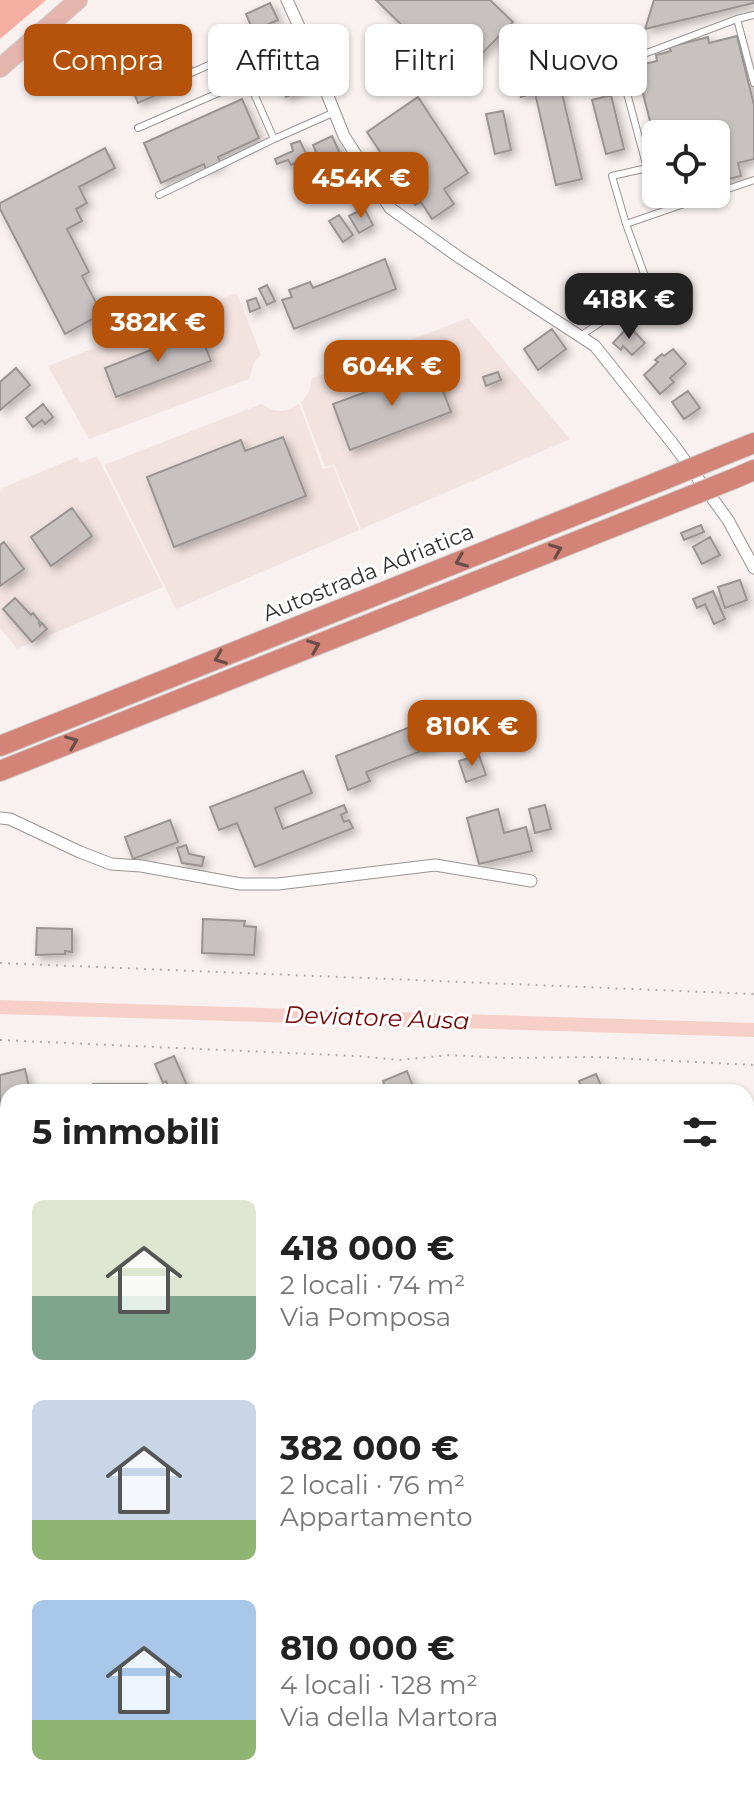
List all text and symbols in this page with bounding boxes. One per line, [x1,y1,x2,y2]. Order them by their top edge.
chip: Compra [24,24,192,96]
chip: Affitta [208,24,349,96]
chip: Filtri [365,24,483,96]
chip: Nuovo [499,24,647,96]
map controls [642,120,730,208]
button: locate [642,120,730,208]
pin: 454K € [296,152,426,220]
text: 454K € [312,162,410,194]
pin: 418K € [564,273,694,341]
text: 418K € [583,283,675,315]
pin: 382K € [93,296,223,364]
text: 382K € [110,306,206,338]
pin: 604K € [327,340,457,408]
text: 604K € [342,350,442,382]
street label: Autostrada Adriatica [259,518,478,627]
one-way arrow [548,543,562,560]
one-way arrow [455,551,469,568]
one-way arrow [306,639,320,656]
one-way arrow [214,648,228,665]
pin: 810K € [407,700,537,768]
text: 810K € [426,710,518,742]
one-way arrow [64,735,78,752]
water label: Deviatore Ausa [284,1000,470,1035]
icon: filters [678,1110,722,1154]
text: 5 immobili [32,1111,220,1153]
text: 418 000 € [280,1227,454,1269]
icon: home [96,1232,192,1328]
text: 2 locali · 74 m² [280,1269,465,1301]
text: Via Pomposa [280,1301,451,1333]
text: 382 000 € [280,1427,459,1469]
icon: home [96,1432,192,1528]
text: 2 locali · 76 m² [280,1469,465,1501]
text: Appartamento [280,1501,473,1533]
text: 810 000 € [280,1627,455,1669]
icon: home [96,1632,192,1728]
text: 4 locali · 128 m² [280,1669,478,1701]
text: Via della Martora [280,1701,498,1733]

